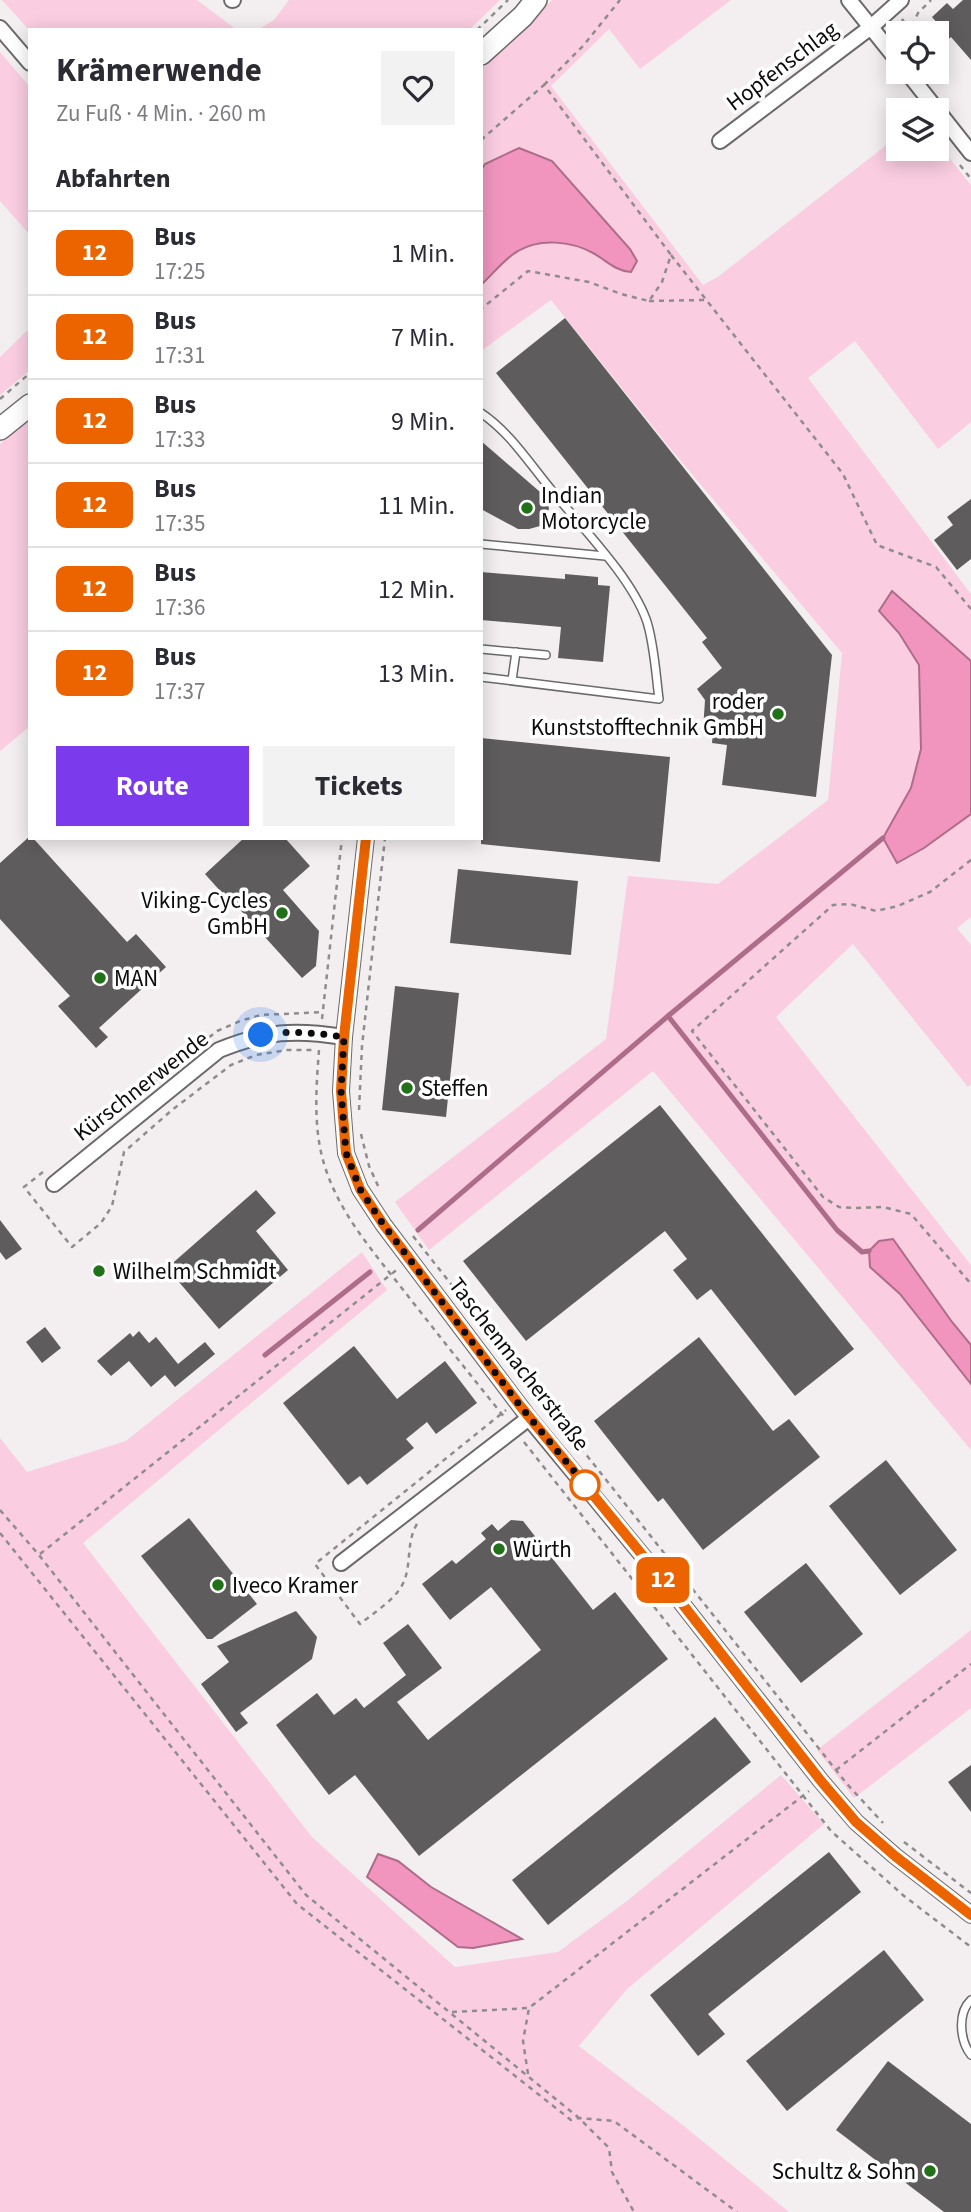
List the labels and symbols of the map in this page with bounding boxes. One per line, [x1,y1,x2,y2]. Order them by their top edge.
street label: Hopfenschlag [719,13,845,119]
place label: Indian Motorcycle [541,479,647,538]
marker: Indian Motorcycle [519,500,535,516]
place label: roder Kunststofftechnik GmbH [531,685,765,744]
marker: roder Kunststofftechnik GmbH [770,706,786,722]
place label: Viking-Cycles GmbH [141,884,268,943]
marker: Viking-Cycles GmbH [274,905,290,921]
place label: MAN [114,962,158,995]
marker: MAN [92,970,108,986]
your location [243,1017,278,1052]
street label: Kürschnerwende [67,1023,215,1149]
place label: Steffen [421,1072,489,1105]
marker: Steffen [399,1080,415,1096]
place label: Wilhelm Schmidt [113,1255,277,1288]
marker: Wilhelm Schmidt [91,1263,107,1279]
street label: Taschenmacherstraße [441,1270,597,1458]
unlabelled marker [570,1470,600,1500]
place label: Würth [513,1533,572,1566]
marker: Würth [491,1541,507,1557]
line badge: 12 [632,1557,694,1603]
place label: Iveco Kramer [232,1569,359,1602]
marker: Iveco Kramer [210,1577,226,1593]
place label: Schultz & Sohn [772,2155,916,2188]
marker: Schultz & Sohn [922,2163,938,2179]

